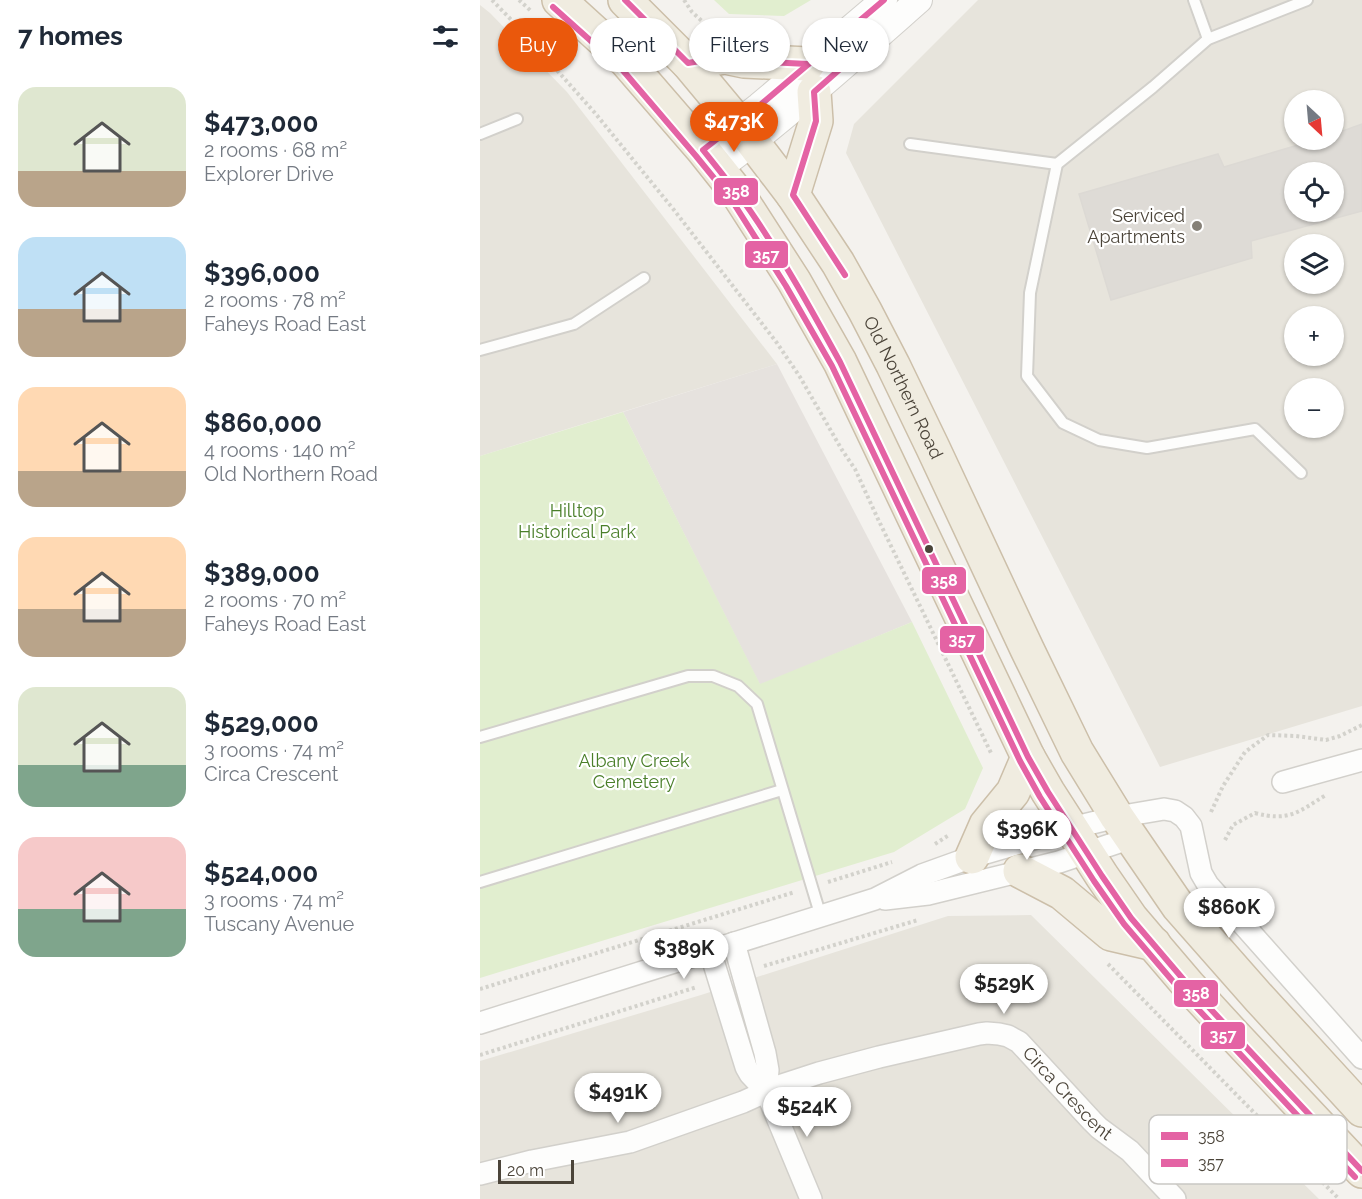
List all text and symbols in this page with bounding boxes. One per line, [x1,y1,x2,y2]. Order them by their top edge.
chip: Buy [498,18,578,72]
chip: Rent [590,18,677,72]
chip: Filters [689,18,790,72]
chip: New [802,18,889,72]
icon: filters [429,20,462,53]
text: 7 homes [18,21,123,51]
north arrow [1284,90,1344,150]
map controls [1284,90,1344,438]
pin: $473K [692,102,776,153]
text: $473,000 [204,108,318,138]
text: $473K [704,109,764,133]
icon: home [66,111,138,183]
text: 2 rooms · 68 m² [204,138,347,162]
text: Explorer Drive [204,162,334,186]
button: locate [1284,162,1344,222]
line badge: 358 [713,177,759,206]
text: 358 [722,182,750,201]
place label: Serviced Apartments [1087,205,1185,247]
marker: Serviced Apartments [1190,219,1204,233]
button: layers [1284,234,1344,294]
line badge: 357 [744,240,789,269]
text: 357 [753,246,779,265]
text: $396,000 [204,258,320,288]
icon: home [66,261,138,333]
text: 2 rooms · 78 m² [204,288,346,312]
button: + [1284,306,1344,366]
text: Faheys Road East [204,312,366,336]
street label: Old Northern Road [859,312,948,462]
button: − [1284,378,1344,438]
text: $860,000 [204,408,322,438]
icon: home [66,411,138,483]
text: 4 rooms · 140 m² [204,438,356,462]
text: Old Northern Road [204,462,378,486]
park label: Hilltop Historical Park [518,500,637,542]
unlabelled marker [923,543,935,555]
text: $389,000 [204,558,320,588]
icon: home [66,561,138,633]
line badge: 358 [921,566,967,595]
text: 358 [930,571,958,590]
text: 2 rooms · 70 m² [204,588,346,612]
text: Faheys Road East [204,612,366,636]
line badge: 357 [939,625,985,654]
text: 357 [949,630,975,649]
text: $529,000 [204,708,319,738]
icon: home [66,711,138,783]
text: 3 rooms · 74 m² [204,738,344,762]
park label: Albany Creek Cemetery [578,750,690,792]
text: Circa Crescent [204,762,338,786]
pin: $396K [985,810,1069,861]
text: $396K [996,817,1058,841]
text: $524,000 [204,858,318,888]
icon: home [66,861,138,933]
text: 3 rooms · 74 m² [204,888,344,912]
pin: $860K [1187,888,1271,939]
text: $860K [1198,895,1260,919]
text: Tuscany Avenue [204,912,354,936]
pin: $389K [642,929,726,980]
text: $389K [654,936,714,960]
pin: $529K [962,964,1046,1015]
text: $529K [974,971,1034,995]
line badge: 358 [1173,979,1219,1008]
text: 358 [1182,984,1210,1003]
line badge: 357 [1200,1021,1246,1050]
text: 357 [1210,1026,1236,1045]
street label: Circa Crescent [1019,1042,1117,1144]
pin: $491K [576,1073,660,1124]
text: $491K [588,1080,648,1104]
pin: $524K [765,1087,849,1138]
text: $524K [777,1094,837,1118]
legend [1149,1115,1347,1184]
text: 358 [1198,1127,1225,1146]
text: 357 [1198,1154,1224,1173]
scale bar [498,1157,574,1184]
text: 20 m [507,1161,544,1180]

